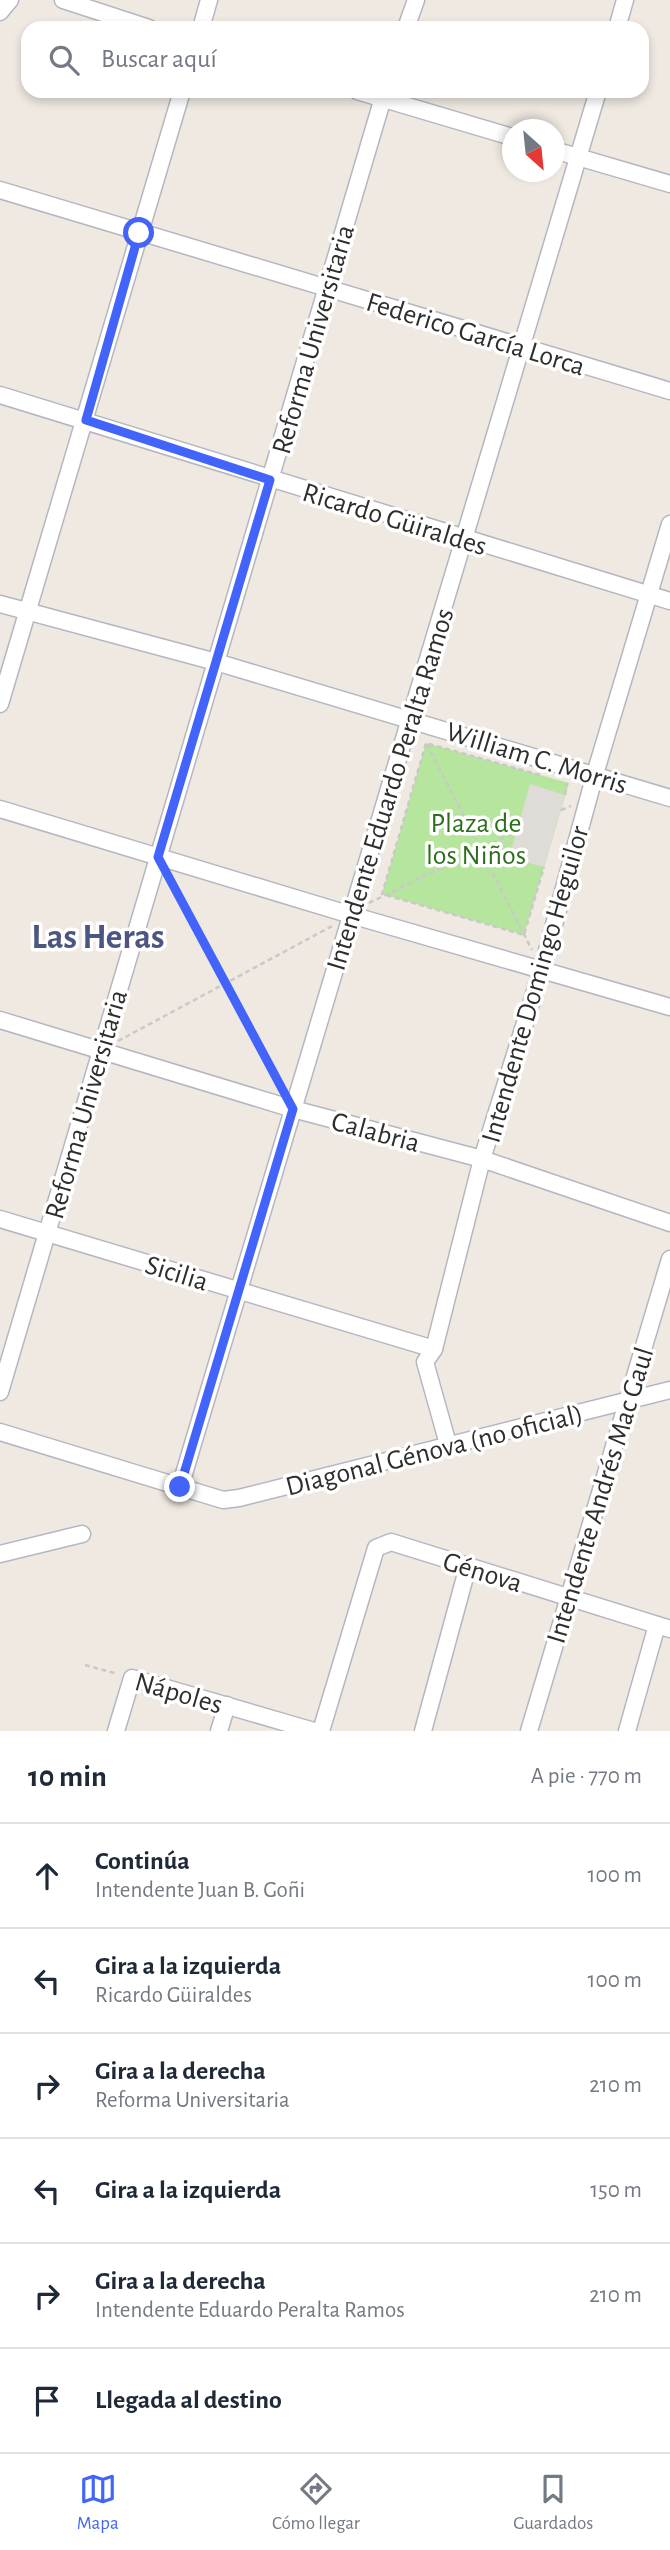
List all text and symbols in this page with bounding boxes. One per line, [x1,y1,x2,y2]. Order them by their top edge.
search box [21,21,649,98]
icon: search [45,41,83,79]
text: Buscar aquí [101,46,217,72]
north arrow [502,119,565,182]
route start [123,217,154,248]
street label: Reforma Universitaria [268,222,360,457]
street label: Federico García Lorca [363,288,588,381]
street label: Ricardo Güiraldes [299,479,490,561]
street label: Intendente Eduardo Peralta Ramos [322,605,459,974]
street label: William C. Morris [442,718,630,800]
park label: Plaza de los Niños [426,810,526,870]
street label: Intendente Domingo Heguilor [477,823,595,1146]
district label: Las Heras [31,920,165,955]
street label: Reforma Universitaria [41,987,133,1222]
street label: Calabria [328,1108,423,1158]
street label: Sicilia [142,1251,211,1297]
street label: Intendente Andrés Mac Gaul [542,1344,659,1647]
street label: Diagonal Génova (no oficial) [283,1400,586,1501]
route end [164,1471,195,1502]
street label: Génova [439,1548,525,1598]
street label: Nápoles [131,1668,225,1720]
text: 10 min [28,1762,107,1792]
text: A pie · 770 m [531,1765,642,1788]
text: Continúa [95,1848,190,1874]
icon: ahead [28,1857,66,1895]
text: 100 m [588,1864,642,1887]
text: Intendente Juan B. Goñi [95,1879,305,1902]
text: Gira a la izquierda [95,1953,281,1979]
icon: left [28,1962,66,2000]
text: 100 m [588,1969,642,1992]
text: Ricardo Güiraldes [95,1984,252,2007]
text: Gira a la derecha [95,2058,266,2084]
icon: right [28,2067,66,2105]
text: 210 m [589,2074,642,2097]
text: Reforma Universitaria [95,2089,290,2112]
icon: left [28,2172,66,2210]
text: Gira a la izquierda [95,2177,281,2203]
text: 150 m [590,2179,642,2202]
text: Gira a la derecha [95,2268,266,2294]
icon: right [28,2277,66,2315]
text: 210 m [589,2284,642,2307]
text: Intendente Eduardo Peralta Ramos [95,2299,405,2322]
icon: arrive [28,2382,66,2420]
text: Llegada al destino [95,2387,282,2413]
tab: Mapa [77,2470,119,2535]
tab: Cómo llegar [272,2470,360,2535]
tab: Guardados [513,2470,593,2535]

